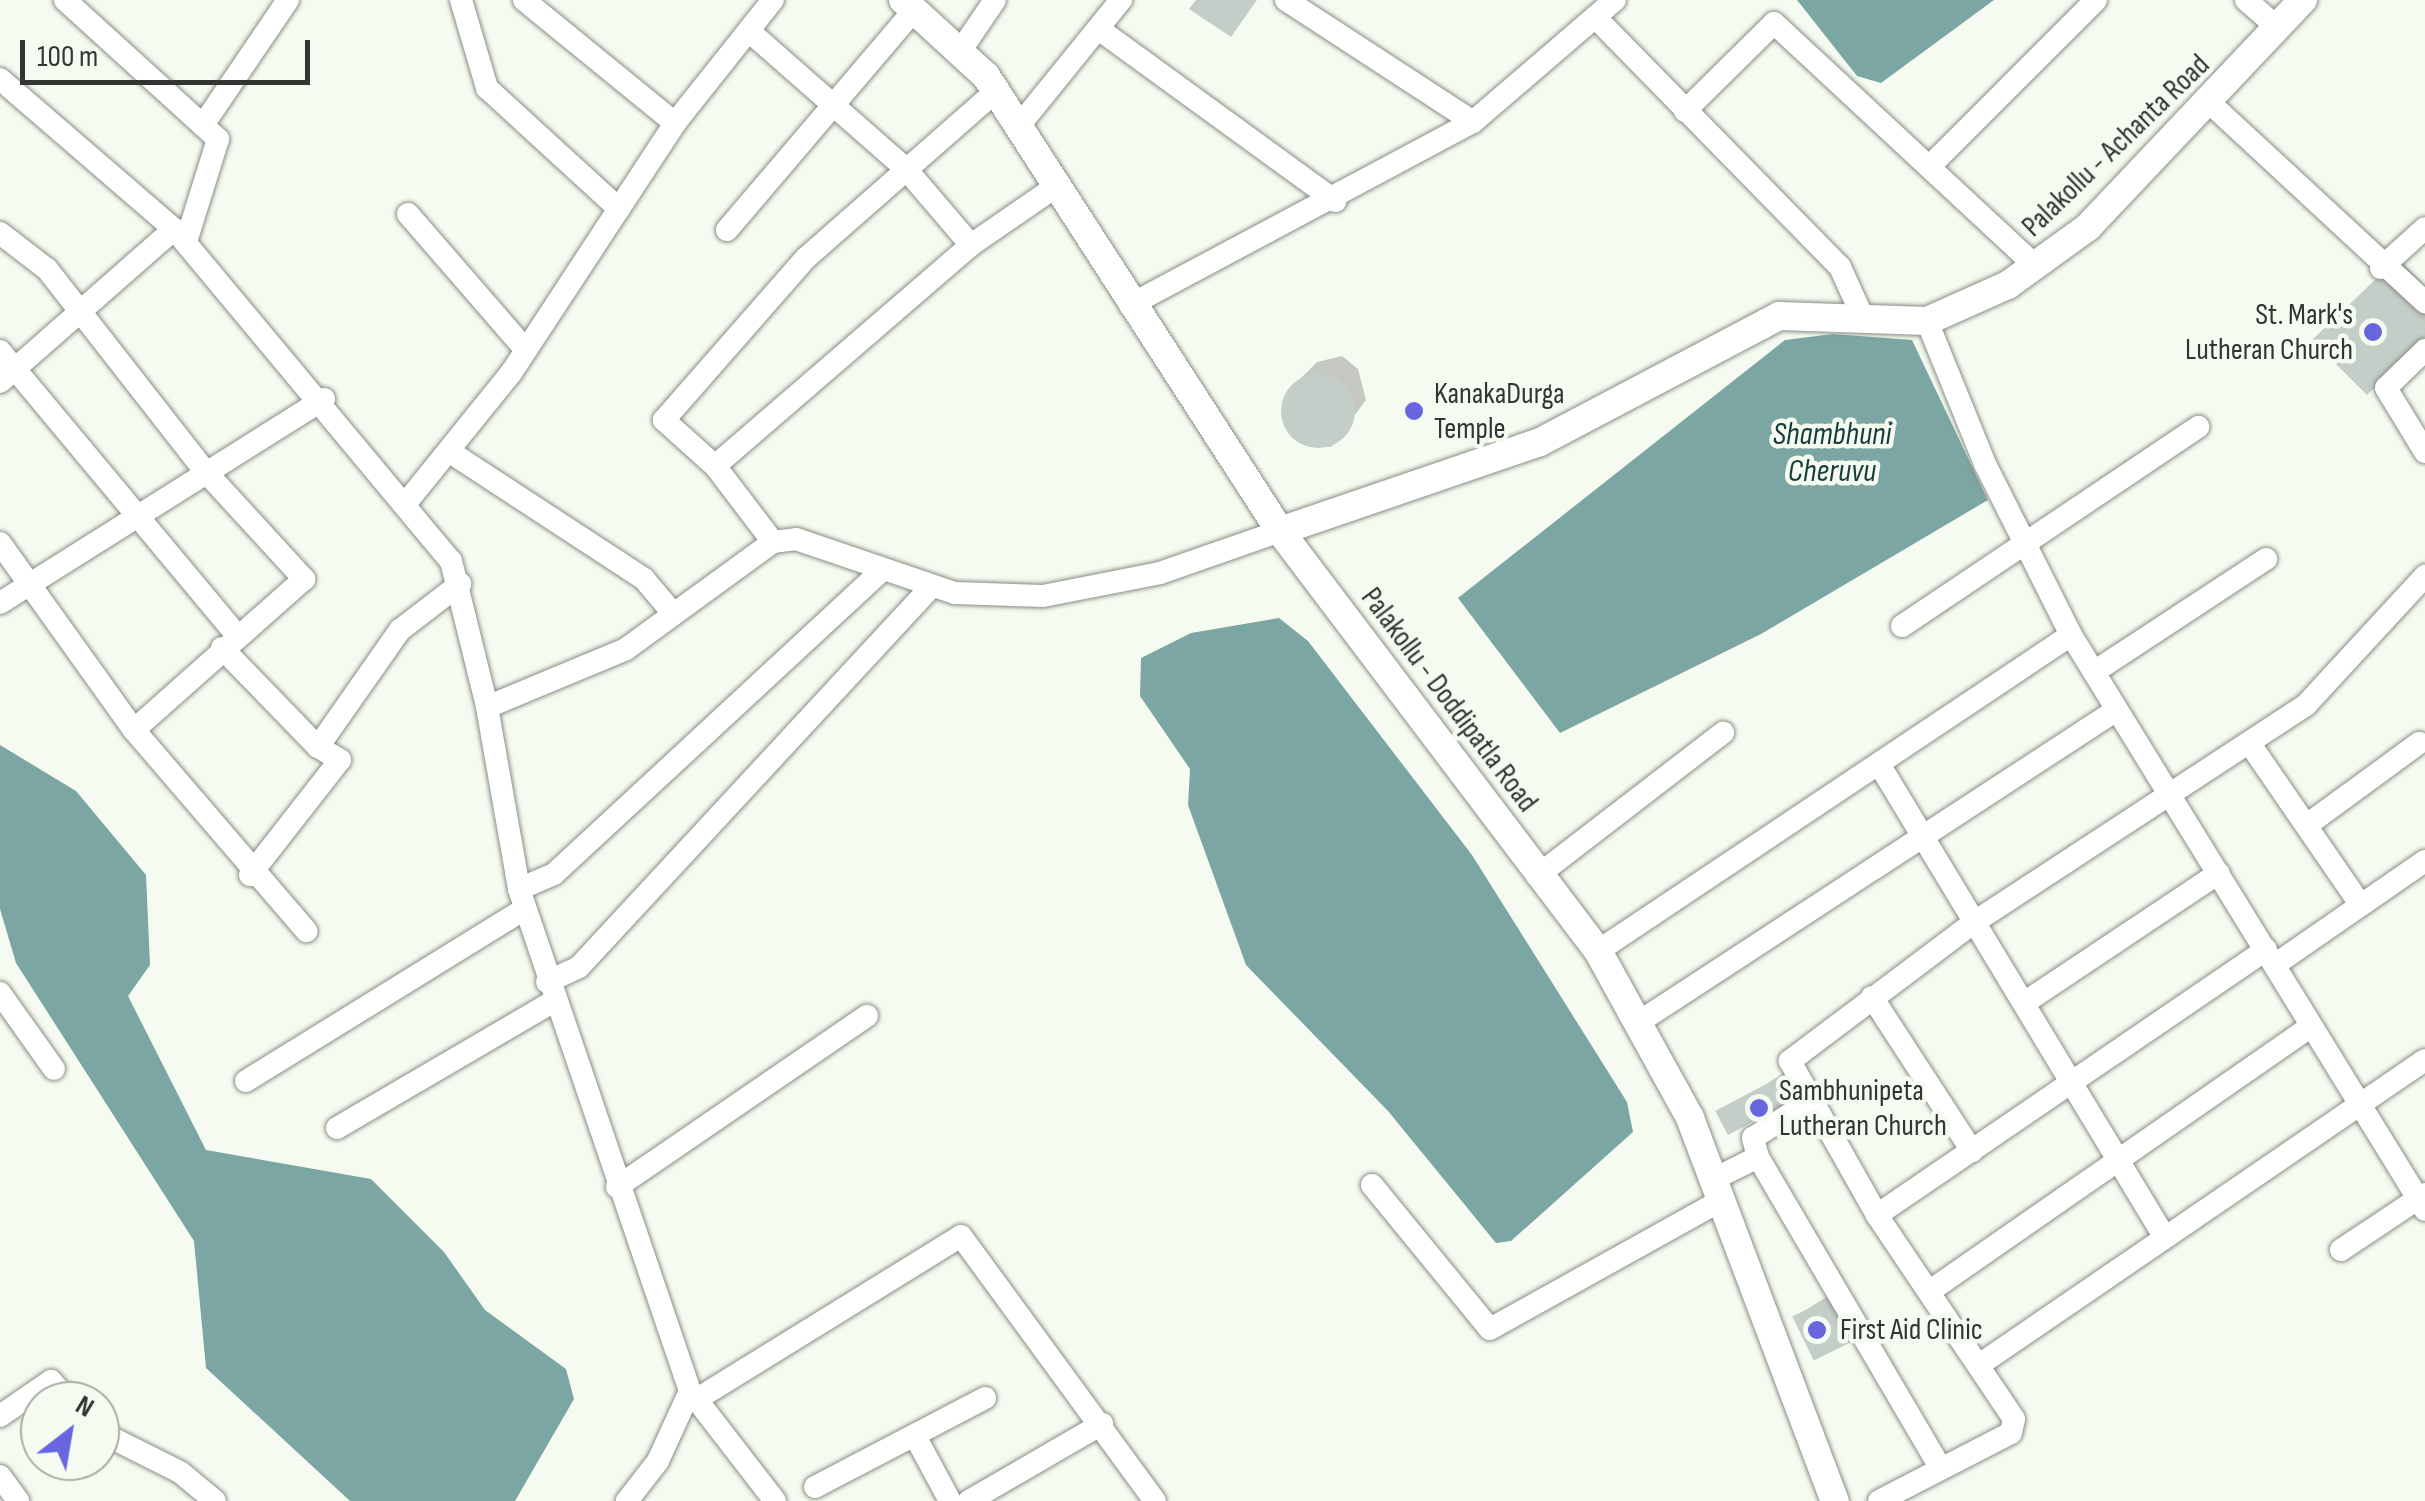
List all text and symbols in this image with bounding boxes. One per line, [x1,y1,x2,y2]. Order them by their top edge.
scale bar [25,20,315,82]
text: 100 m [37,39,98,75]
street label: Palakollu - Achanta Road [2015,47,2217,245]
place label: St. Mark's Lutheran Church [2185,297,2353,368]
marker: St. Mark's Lutheran Church [2362,321,2384,343]
place label: KanakaDurga Temple [1434,376,1565,446]
marker: KanakaDurga Temple [1403,400,1425,422]
water label: Shambhuni Cheruvu [1773,417,1891,492]
street label: Palakollu - Doddipatla Road [1353,581,1545,819]
place label: Sambhunipeta Lutheran Church [1779,1073,1947,1144]
marker: Sambhunipeta Lutheran Church [1748,1097,1770,1119]
place label: First Aid Clinic [1840,1312,1983,1348]
marker: First Aid Clinic [1804,1317,1830,1343]
north arrow [20,1381,120,1481]
text: N [70,1389,100,1425]

